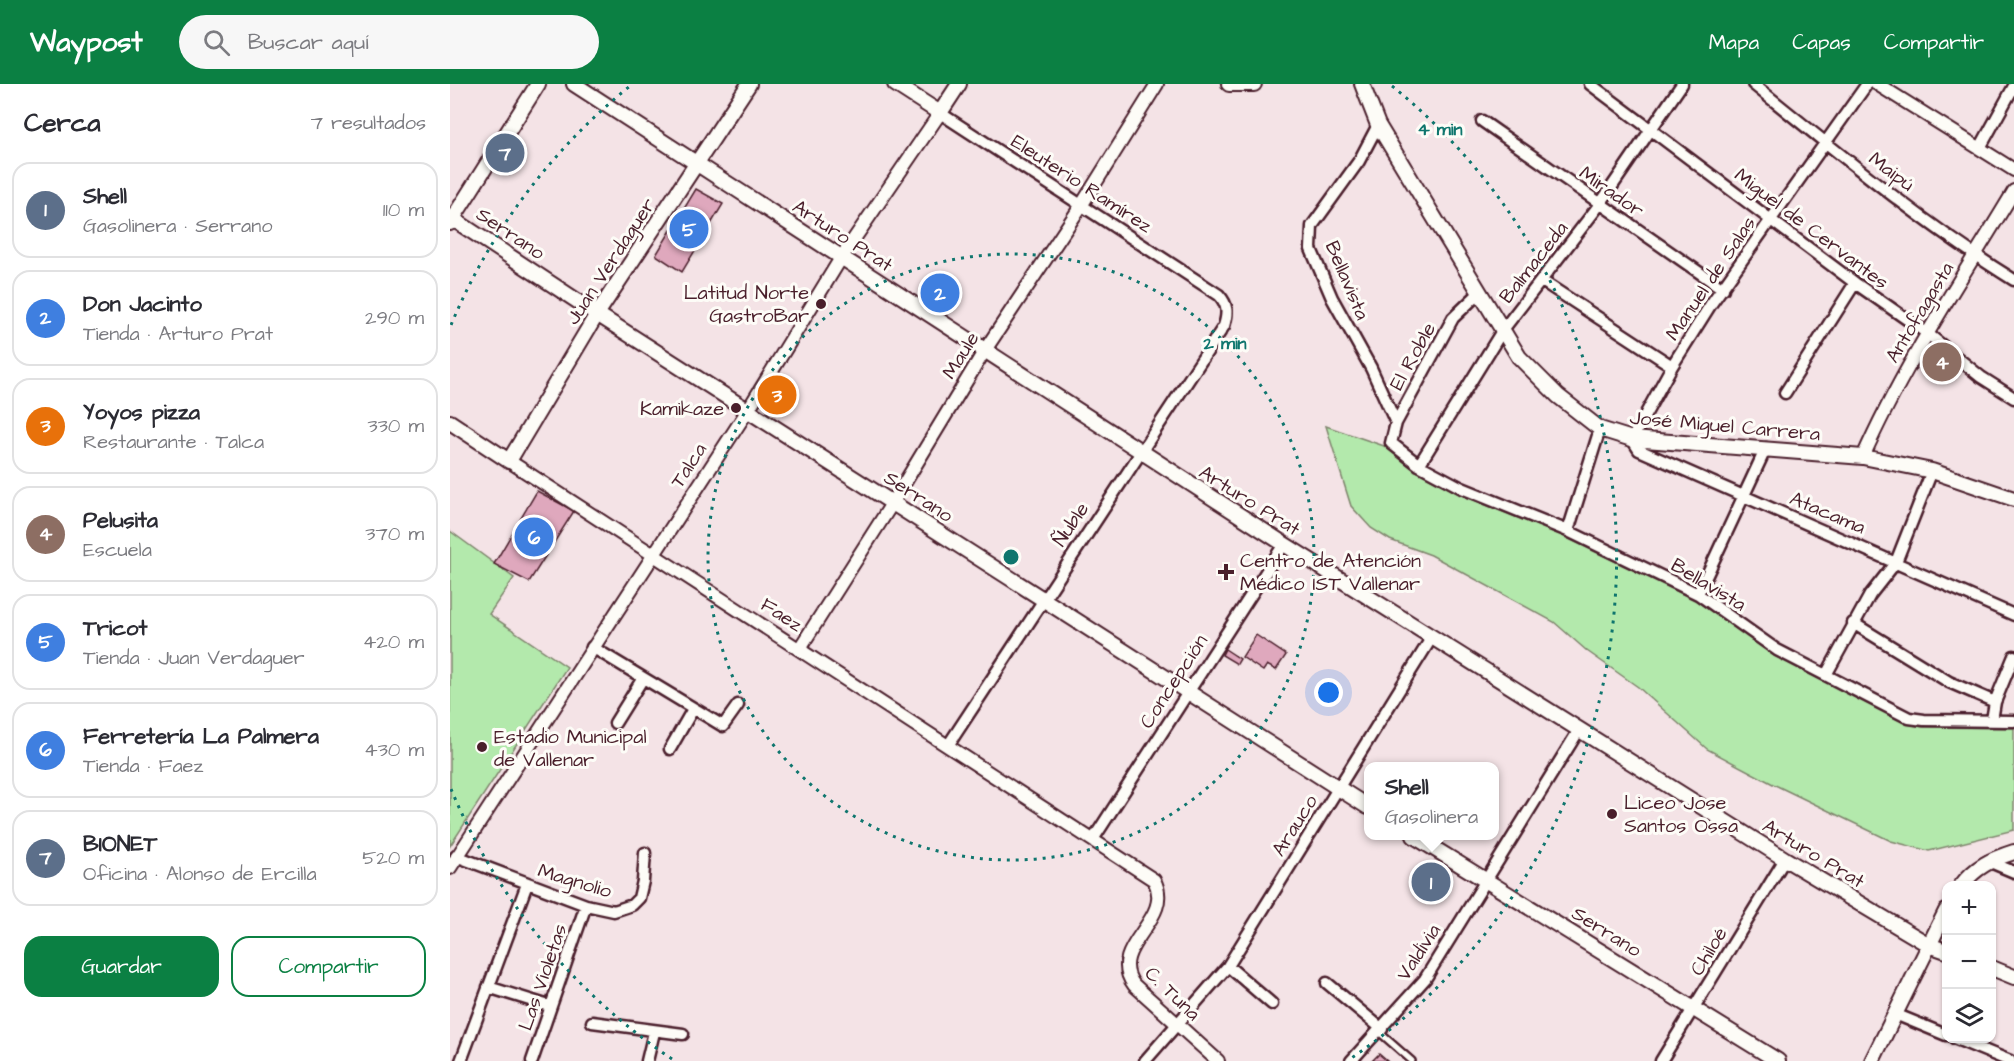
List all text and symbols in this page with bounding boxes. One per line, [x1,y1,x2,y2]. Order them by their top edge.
search box [179,15,599,69]
text: Waypost [30,23,143,62]
icon: search [200,26,233,59]
text: Buscar aquí [248,27,369,58]
text: Mapa [1709,28,1759,57]
text: Capas [1792,28,1851,57]
text: Compartir [1884,28,1984,57]
text: Cerca [24,105,101,141]
text: 7 resultados [311,109,426,137]
text: 4 min [1417,117,1463,142]
street label: Eleuterio Ramírez [1005,128,1158,240]
pin: 7 [486,130,524,176]
street label: Maipú [1863,145,1920,198]
street label: Mirador [1573,159,1649,224]
street label: Miguel de Cervantes [1728,161,1894,297]
text: Shell [83,181,127,212]
street label: Juan Verdaguer [559,193,663,331]
street label: Arturo Prat [787,193,898,279]
text: 1 [44,196,47,224]
text: 110 m [383,196,424,224]
street label: Serrano [471,201,550,267]
pin: 5 [670,206,708,252]
street label: Manuel de Salas [1659,211,1763,346]
text: Gasolinera · Serrano [83,212,273,240]
street label: Balmaceda [1493,216,1575,310]
street label: Bellavista [1318,237,1376,324]
street label: Antofagasta [1879,257,1962,369]
pin: 2 [920,270,960,316]
place label: Latitud Norte GastroBar [684,279,809,330]
text: Don Jacinto [83,289,202,320]
marker: Latitud Norte GastroBar [814,297,828,311]
text: 2 [40,304,51,332]
text: 290 m [365,304,424,332]
street label: El Roble [1383,317,1443,396]
text: Tienda · Arturo Prat [83,320,273,348]
street label: Maule [936,326,986,385]
text: 2 min [1202,331,1247,356]
pin: 4 [1922,340,1962,384]
pin: 3 [758,372,796,418]
place label: Kamikaze [640,395,724,423]
text: Yoyos pizza [83,397,200,428]
marker: Kamikaze [729,401,743,415]
street label: José Miguel Carrera [1628,404,1821,449]
text: 3 [40,412,51,440]
text: 330 m [367,412,424,440]
text: Restaurante · Talca [83,428,264,456]
street label: Talca [664,438,714,494]
street label: Arturo Prat [1194,459,1305,543]
street label: Serrano [878,464,958,530]
street label: Atacama [1785,484,1870,541]
street label: Ñuble [1046,497,1096,552]
text: Pelusita [83,505,158,536]
pin: 6 [514,514,554,560]
text: 4 [39,520,52,548]
text: 370 m [365,520,424,548]
text: Escuela [83,536,152,564]
centre of rings [1001,547,1021,567]
place label: Centro de Atención Médico IST Vallenar [1240,547,1421,598]
street label: Bellavista [1666,551,1751,618]
marker: Centro de Atención Médico IST Vallenar [1217,563,1235,581]
street label: Faez [755,591,808,639]
text: Tricot [83,613,147,644]
text: 5 [38,628,53,656]
text: 420 m [363,628,424,656]
street label: Concepción [1133,629,1215,734]
text: Tienda · Juan Verdaguer [83,644,305,672]
your location [1314,678,1343,707]
text: Ferretería La Palmera [83,721,319,752]
place label: Estadio Municipal de Vallenar [494,723,647,774]
text: 6 [39,736,52,764]
text: 430 m [364,736,424,764]
marker: Estadio Municipal de Vallenar [475,740,489,754]
text: Tienda · Faez [83,752,203,780]
popup [1364,762,1499,840]
text: Shell [1385,772,1429,803]
street label: Arauco [1265,789,1325,862]
place label: Liceo Jose Santos Ossa [1624,789,1738,840]
text: Gasolinera [1385,803,1478,831]
marker: Liceo Jose Santos Ossa [1605,807,1619,821]
street label: Arturo Prat [1757,812,1870,895]
text: BIONET [83,829,157,860]
text: 7 [39,844,52,872]
text: 520 m [362,844,424,872]
street label: Magnolio [534,857,615,906]
text: Oficina · Alonso de Ercilla [83,860,317,888]
pin: 1 [1412,860,1450,904]
map controls [1942,881,1996,1043]
button: + [1942,881,1996,935]
street label: Serrano [1566,900,1647,964]
street label: Valdivia [1390,919,1448,986]
street label: Las Violetas [512,920,574,1034]
street label: Chiloé [1683,922,1734,981]
button: − [1942,935,1996,989]
button: Guardar [24,936,219,997]
button: Compartir [231,936,426,997]
street label: C. Tuna [1138,960,1206,1027]
button: layers [1942,989,1996,1043]

